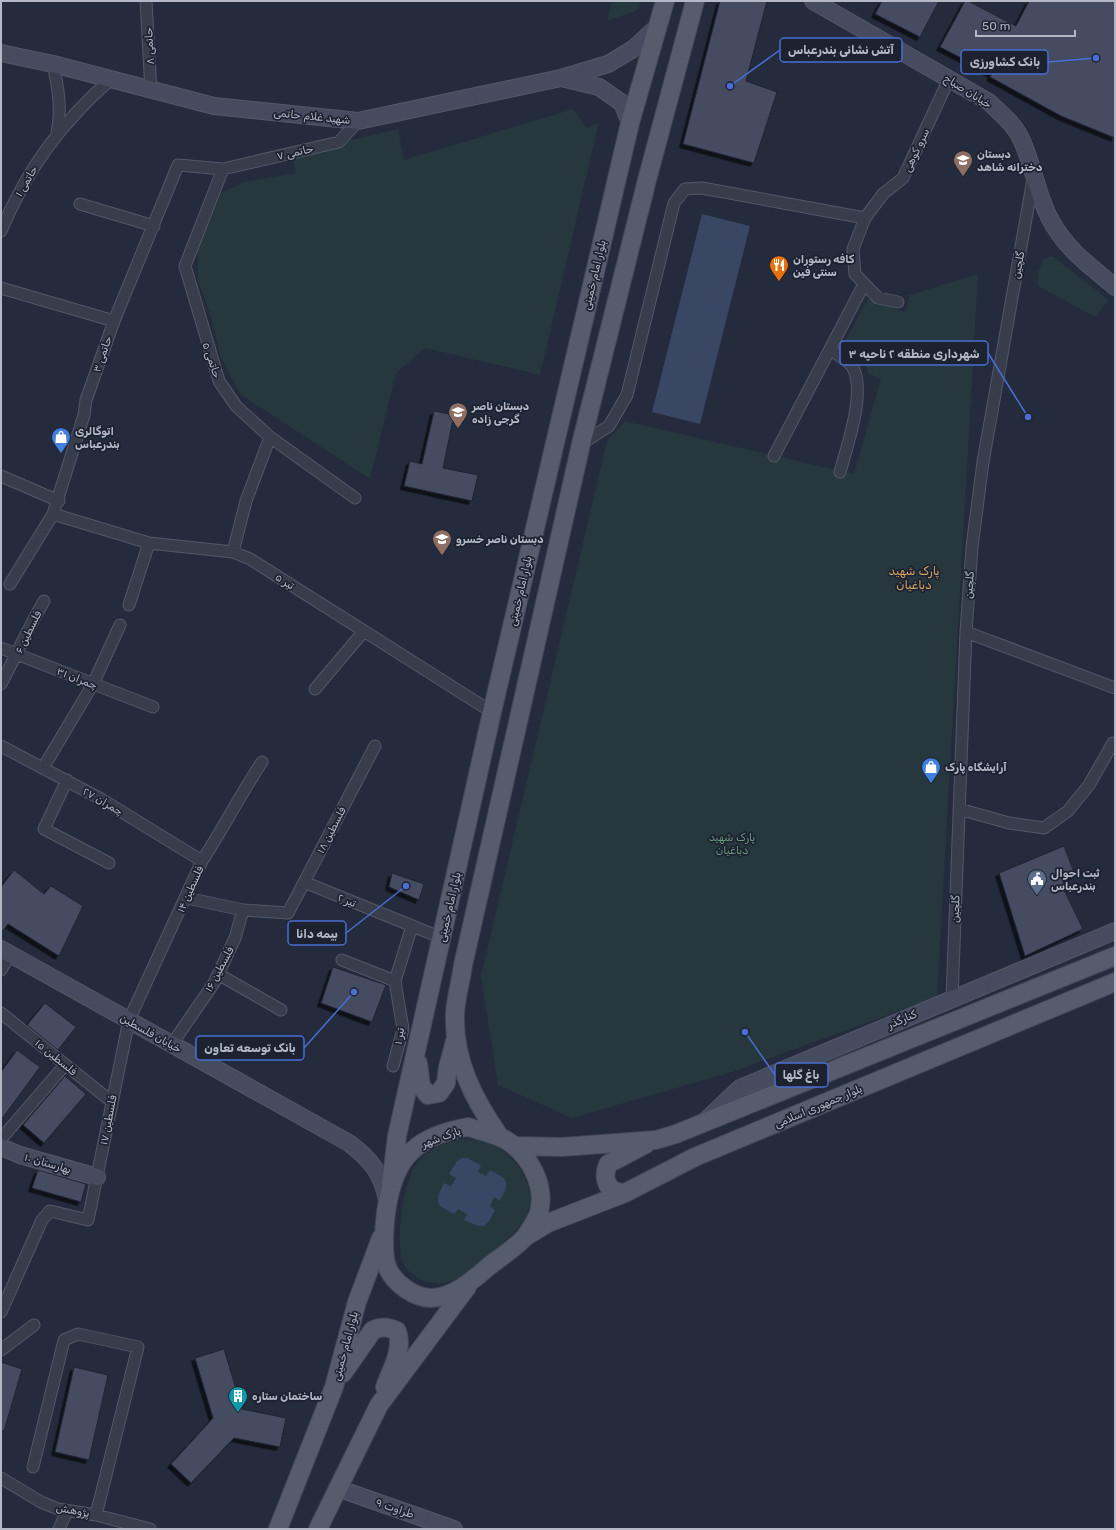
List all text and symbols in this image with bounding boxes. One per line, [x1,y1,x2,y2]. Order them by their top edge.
scale bar [976,12,1075,38]
text: 50 m [982,19,1010,33]
street label: حاتمی ۸ [142,27,157,65]
callout: آتش نشانی بندرعباس [780,38,902,62]
text: آتش نشانی بندرعباس [788,43,894,57]
callout: بانک کشاورزی [961,50,1048,74]
text: بانک کشاورزی [970,55,1040,69]
street label: خیابان صباح [940,72,994,113]
street label: شهید غلام حاتمی [273,106,351,128]
street label: سرو کوهی [901,126,933,175]
street label: حاتمی ۷ [275,142,315,163]
place label: دبستان دخترانه شاهد [977,148,1042,174]
school or university icon: دبستان دخترانه شاهد [952,149,974,177]
street label: حاتمی ۱ [12,163,41,199]
street label: بلوار امام خمینی [580,239,610,312]
street label: گلچین [1010,250,1027,280]
place label: کافه رستوران سنتی فین [793,253,855,279]
restaurant icon: کافه رستوران سنتی فین [768,254,790,282]
street label: حاتمی ۳ [90,334,115,374]
street label: حاتمی ۵ [199,340,224,380]
callout: شهرداری منطقه ۲ ناحیه ۳ [840,341,988,365]
text: شهرداری منطقه ۲ ناحیه ۳ [848,347,980,361]
place label: دبستان ناصر گرجی زاده [471,400,529,426]
school or university icon: دبستان ناصر گرجی زاده [447,401,469,429]
place label: اتوگالری بندرعباس [75,425,120,451]
shop icon: اتوگالری بندرعباس [50,426,72,454]
school or university icon: دبستان ناصر خسرو [431,528,453,556]
place label: دبستان ناصر خسرو [456,533,544,546]
street label: بلوار امام خمینی [506,555,536,628]
district label: پارک شهید دباغیان [889,564,939,592]
street label: تیر ۵ [273,570,297,592]
street label: گلچین [962,571,977,599]
street label: فلسطین ۶ [13,609,44,656]
street label: چمران ۳۱ [55,665,99,692]
shop icon: آرایشگاه پارک [920,756,942,784]
place label: آرایشگاه پارک [945,761,1007,775]
street label: چمران ۲۷ [80,785,125,818]
street label: فلسطین ۱۸ [314,805,349,856]
park label: پارک شهید دباغیان [709,831,755,857]
street label: فلسطین ۱۴ [174,864,206,915]
place label: ثبت احوال بندرعباس [1051,867,1101,893]
public building icon: ثبت احوال بندرعباس [1026,868,1048,896]
street label: بلوار امام خمینی [435,871,465,944]
street label: تیر ۲ [336,891,358,910]
street label: گلچین [949,895,962,923]
callout: بیمه دانا [288,921,346,945]
text: بیمه دانا [296,927,338,941]
street label: فلسطین ۱۶ [202,944,237,994]
street label: کنارگذر [885,1008,919,1032]
street label: خیابان فلسطین [118,1011,184,1056]
street label: تیر ۱ [392,1027,407,1045]
street label: فلسطین ۱۵ [32,1036,79,1078]
callout: بانک توسعه تعاون [196,1036,304,1060]
text: بانک توسعه تعاون [204,1041,296,1055]
callout: باغ گلها [775,1063,828,1087]
text: باغ گلها [783,1068,819,1083]
street label: بلوار جمهوری اسلامی [772,1082,865,1132]
street label: فلسطین ۱۷ [97,1094,120,1146]
street label: پارک شهر [419,1124,463,1152]
street label: بهارستان ۱۰ [23,1151,73,1176]
street label: بلوار امام خمینی [330,1310,362,1383]
building icon: ساختمان ستاره [227,1385,249,1413]
place label: ساختمان ستاره [252,1390,322,1403]
street label: طراوت ۹ [374,1496,416,1522]
street label: پژوهش [55,1501,91,1521]

